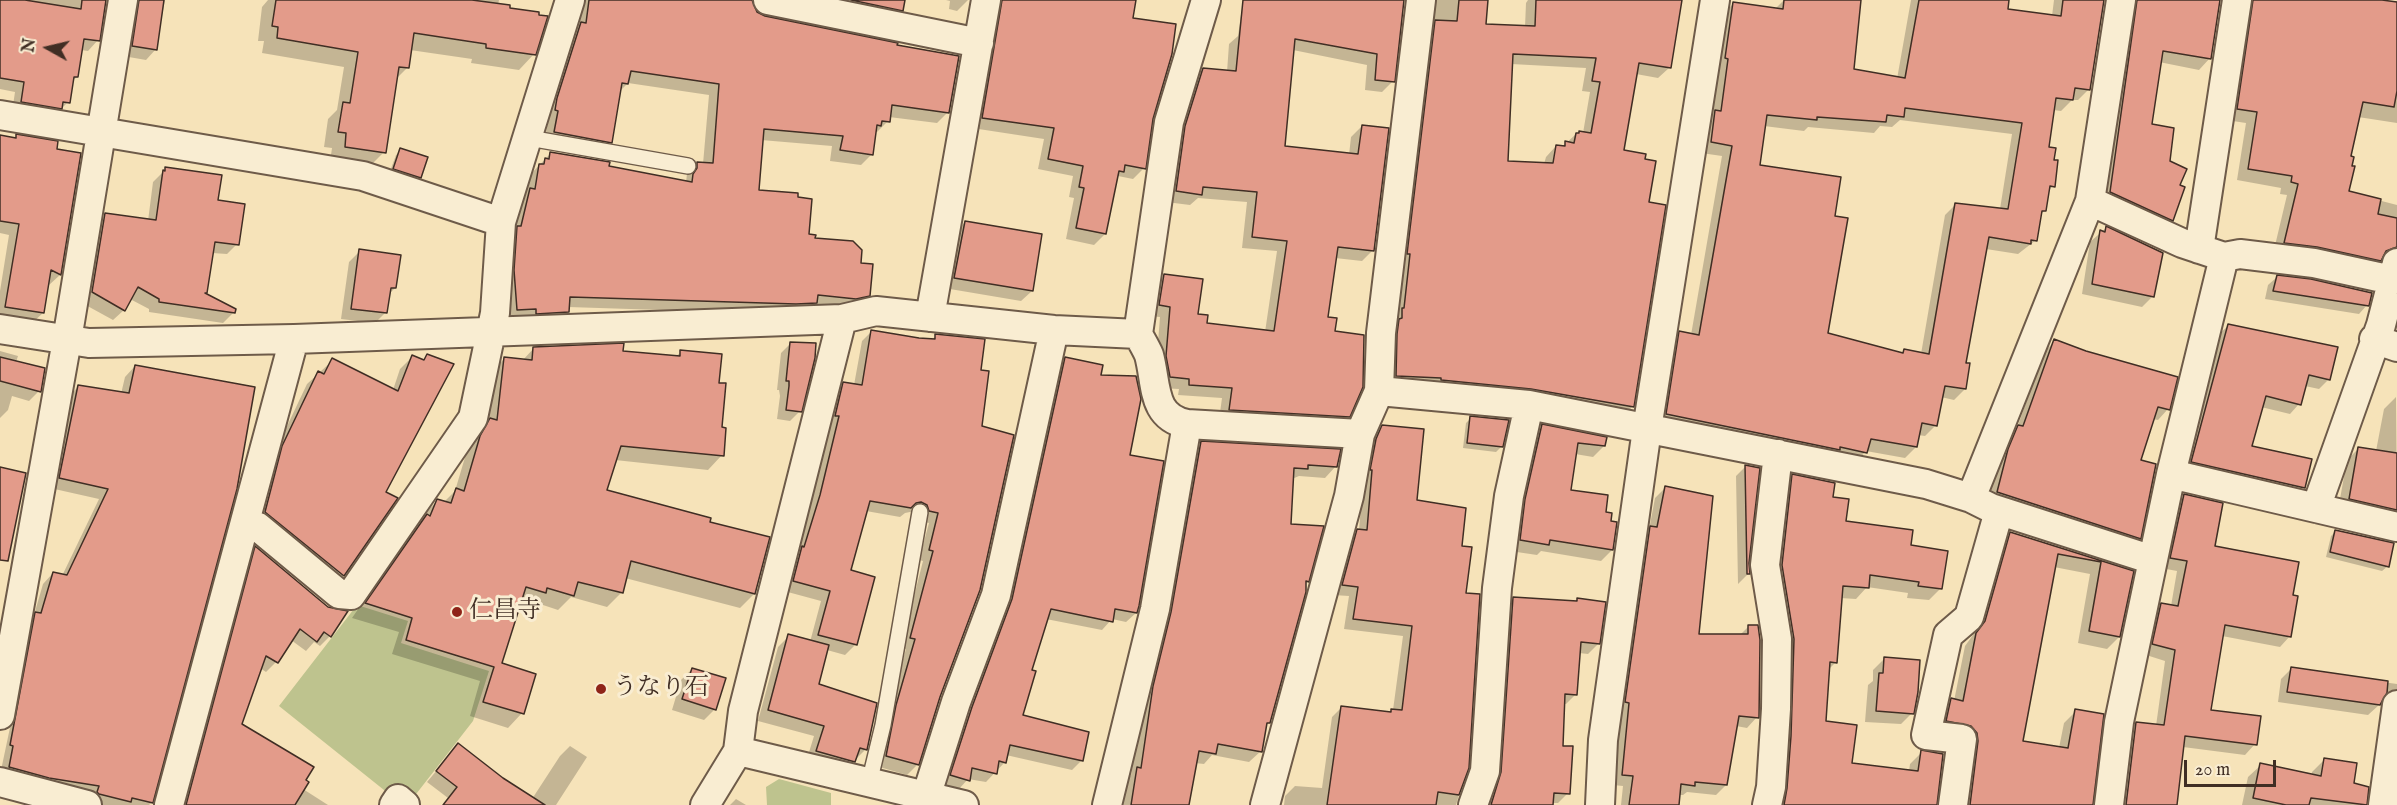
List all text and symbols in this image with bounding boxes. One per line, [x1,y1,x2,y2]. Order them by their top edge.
north arrow [18,18,78,78]
text: N [19,37,41,54]
place label: 仁昌寺 [469,598,541,626]
marker: 仁昌寺 [450,605,464,619]
place label: うなり石 [613,675,709,703]
marker: うなり石 [594,682,608,696]
scale bar [2187,748,2278,786]
text: 20 m [2195,759,2230,782]

